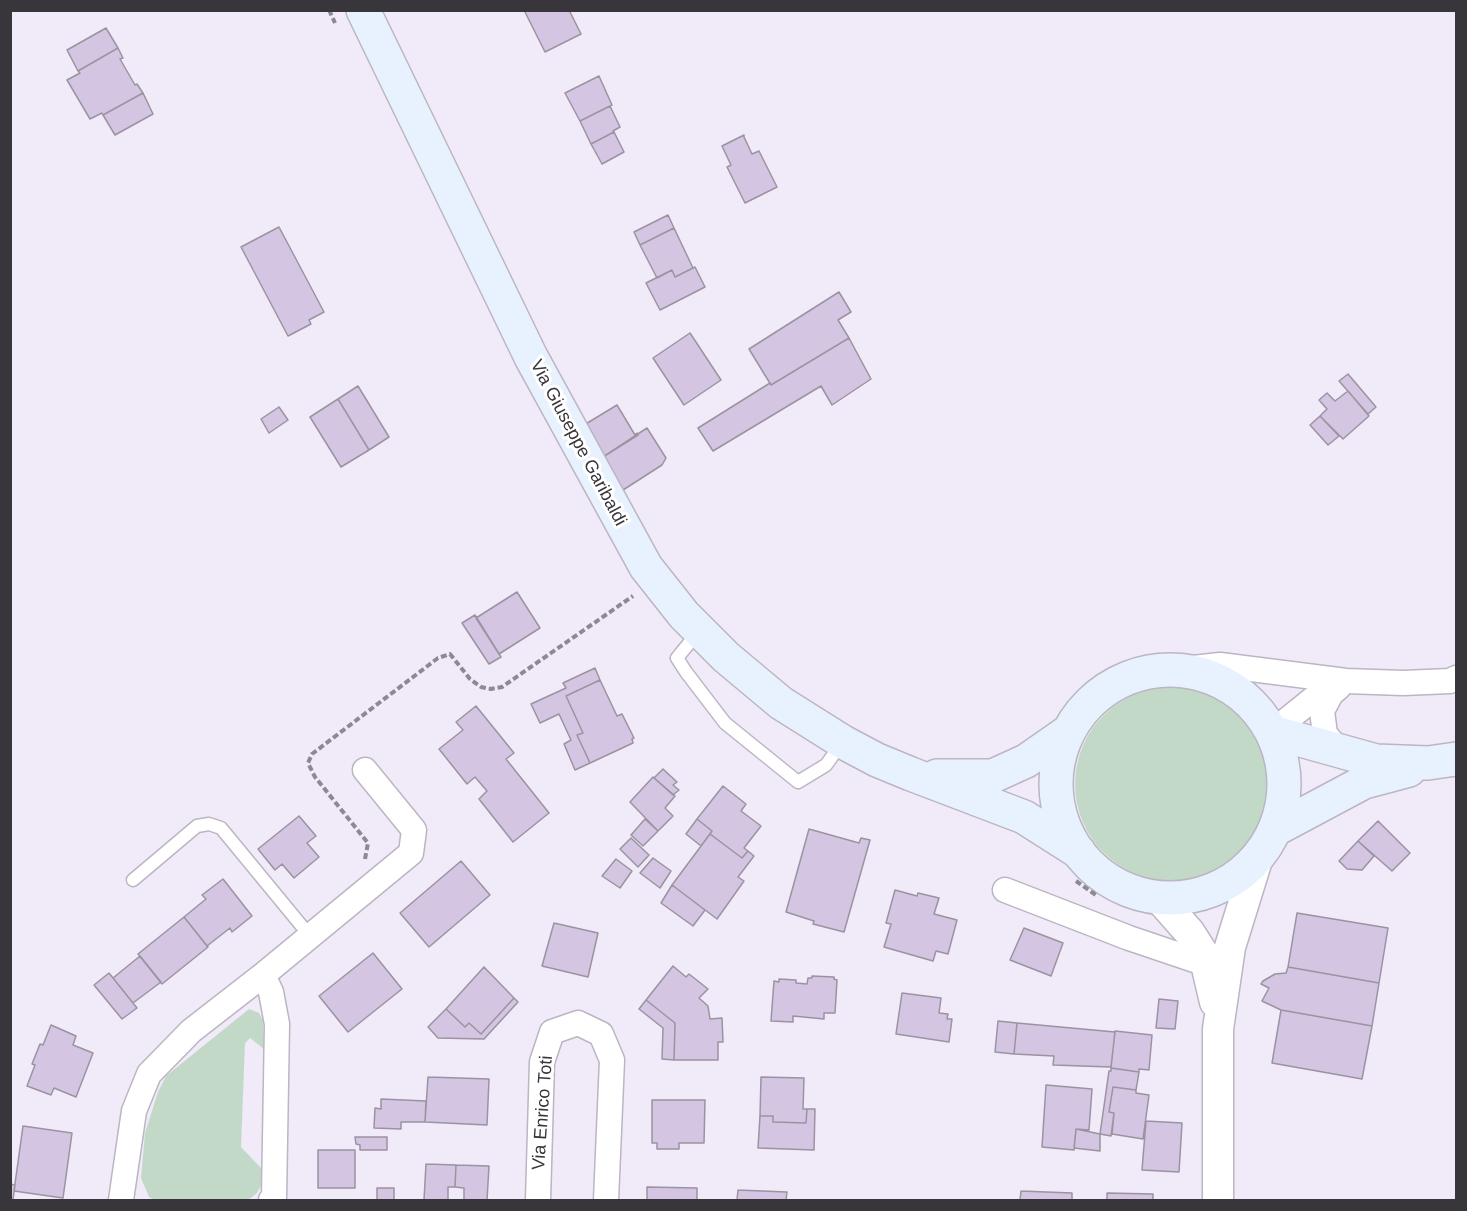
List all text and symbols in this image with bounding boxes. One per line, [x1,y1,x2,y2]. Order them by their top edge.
street label: Via Giuseppe Garibaldi [525,356,631,530]
street label: Via Enrico Toti [528,1055,558,1171]

